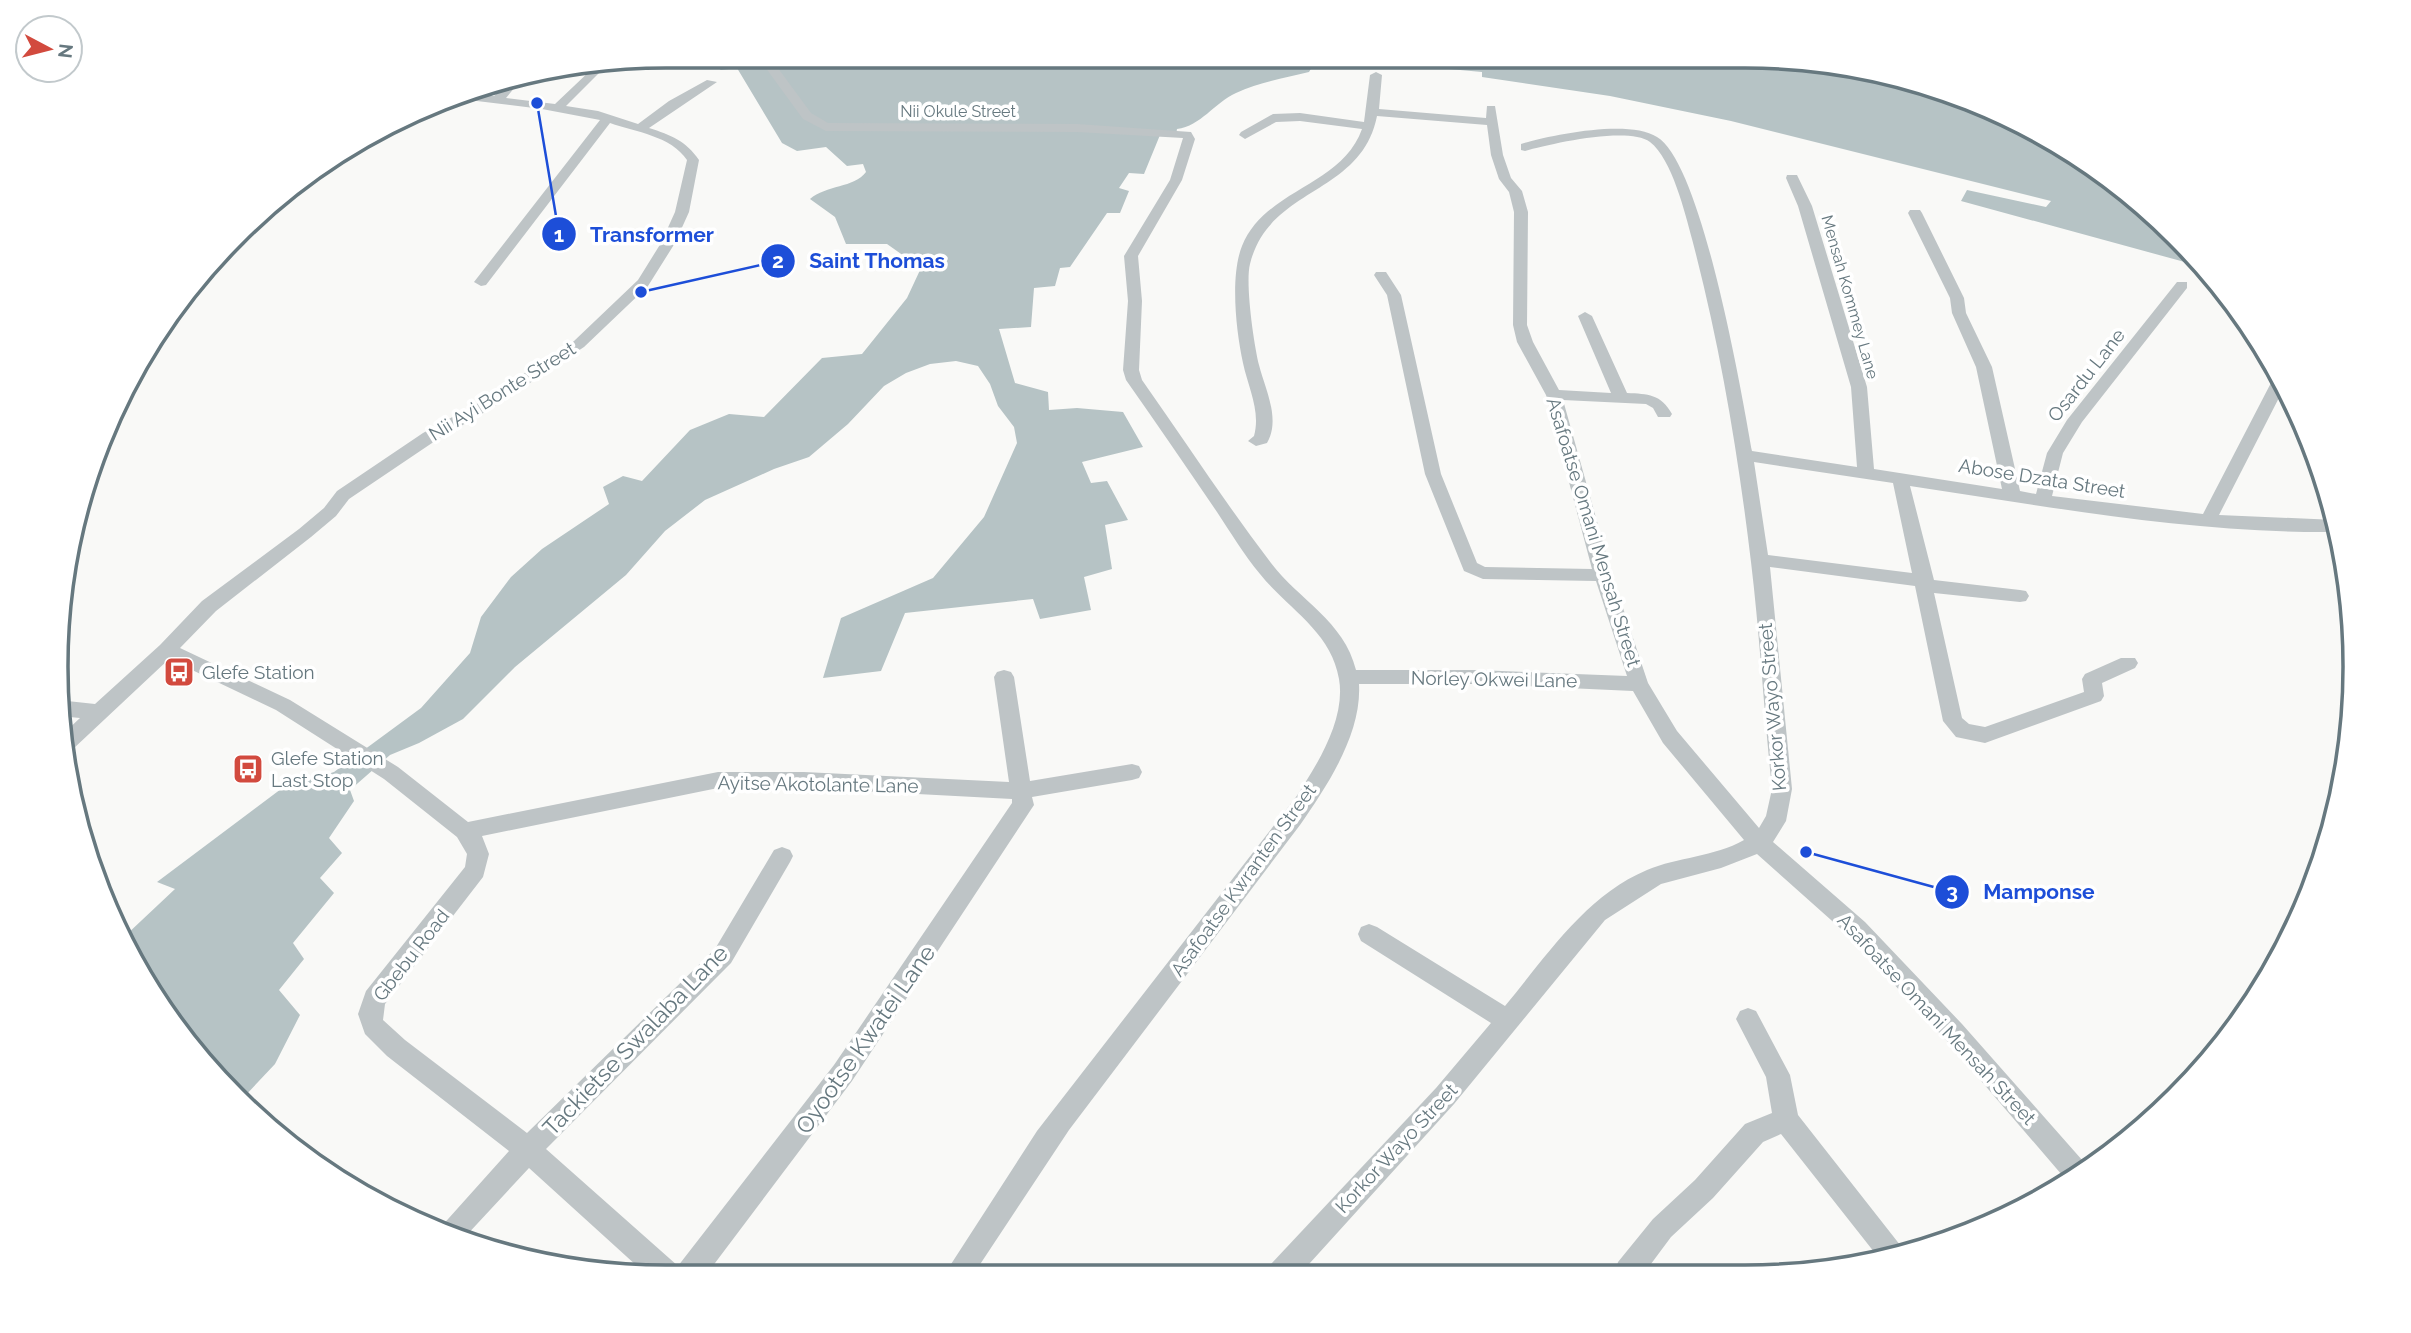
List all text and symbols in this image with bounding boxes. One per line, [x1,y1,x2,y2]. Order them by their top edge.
north arrow [14,14,84,84]
text: N [54,43,78,60]
street label: Nii Okule Street [900,102,1016,121]
callout: Transformer [541,213,728,255]
street label: Mensah Kommey Lane [1818,213,1882,381]
text: 1 [554,222,564,247]
text: Transformer [590,222,714,247]
callout: Saint Thomas [760,240,960,282]
text: 2 [772,248,784,273]
text: Saint Thomas [809,248,945,273]
street label: Osardu Lane [2043,324,2129,426]
street label: Nii Ayi Bonte Street [425,337,580,445]
street label: Asafoatse Omani Mensah Street [1543,395,1646,670]
street label: Abose Dzata Street [1957,454,2128,502]
street label: Korkor Wayo Street [1754,621,1790,792]
bus stop icon: Glefe Station [162,655,196,689]
place label: Glefe Station [202,661,315,683]
street label: Norley Okwei Lane [1411,667,1577,691]
place label: Glefe Station Last Stop [271,747,384,791]
bus stop icon: Glefe Station Last Stop [231,752,265,786]
street label: Ayitse Akotolante Lane [717,771,919,797]
street label: Asafoatse Kwranten Street [1166,779,1320,980]
callout: Mamponse [1934,871,2109,913]
text: 3 [1946,879,1958,904]
text: Mamponse [1983,879,2095,904]
street label: Gbebu Road [368,905,454,1005]
street label: Asafoatse Omani Mensah Street [1833,909,2041,1129]
street label: Tackietse Swalaba Lane [537,939,733,1141]
street label: Oyootse Kwatei Lane [790,939,940,1139]
street label: Korkor Wayo Street [1330,1078,1462,1217]

